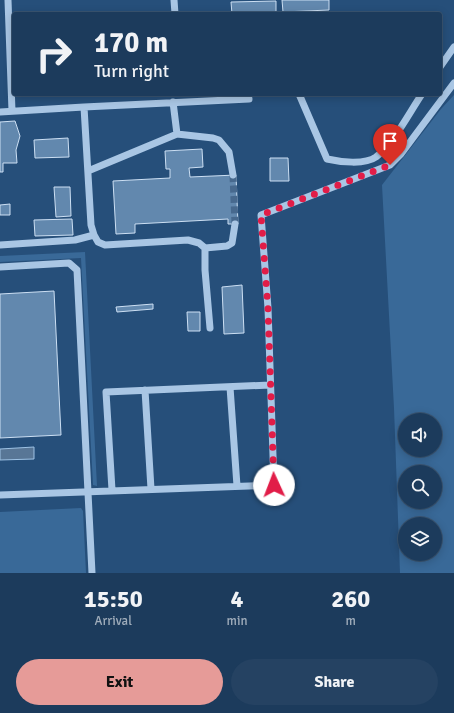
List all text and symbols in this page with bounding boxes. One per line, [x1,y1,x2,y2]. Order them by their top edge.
text: 170 m [94,26,168,60]
icon: right [28,28,80,80]
text: Turn right [94,60,169,82]
pin [373,124,407,165]
icon: arrive [379,130,401,152]
map controls [398,413,442,561]
button: sound [398,413,442,457]
position arrow [253,464,295,506]
button: search [398,465,442,509]
button: layers [398,517,442,561]
text: 15:50 [84,584,143,614]
text: 4 [231,584,243,614]
text: 260 [331,584,370,614]
text: Arrival [95,613,132,629]
text: min [227,613,248,629]
text: m [346,613,356,629]
button: Exit [16,659,223,705]
button: Share [231,659,438,705]

